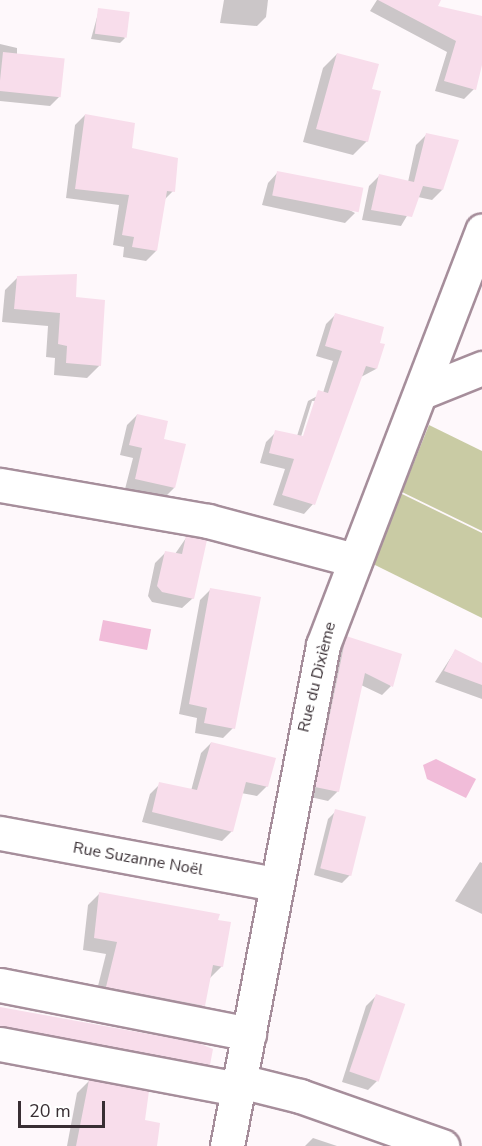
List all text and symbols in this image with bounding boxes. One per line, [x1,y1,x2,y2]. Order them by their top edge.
street label: Rue du Dixième [294,620,340,734]
street label: Rue Suzanne Noël [71,838,205,880]
scale bar [21,1089,108,1127]
text: 20 m [29,1099,71,1123]

